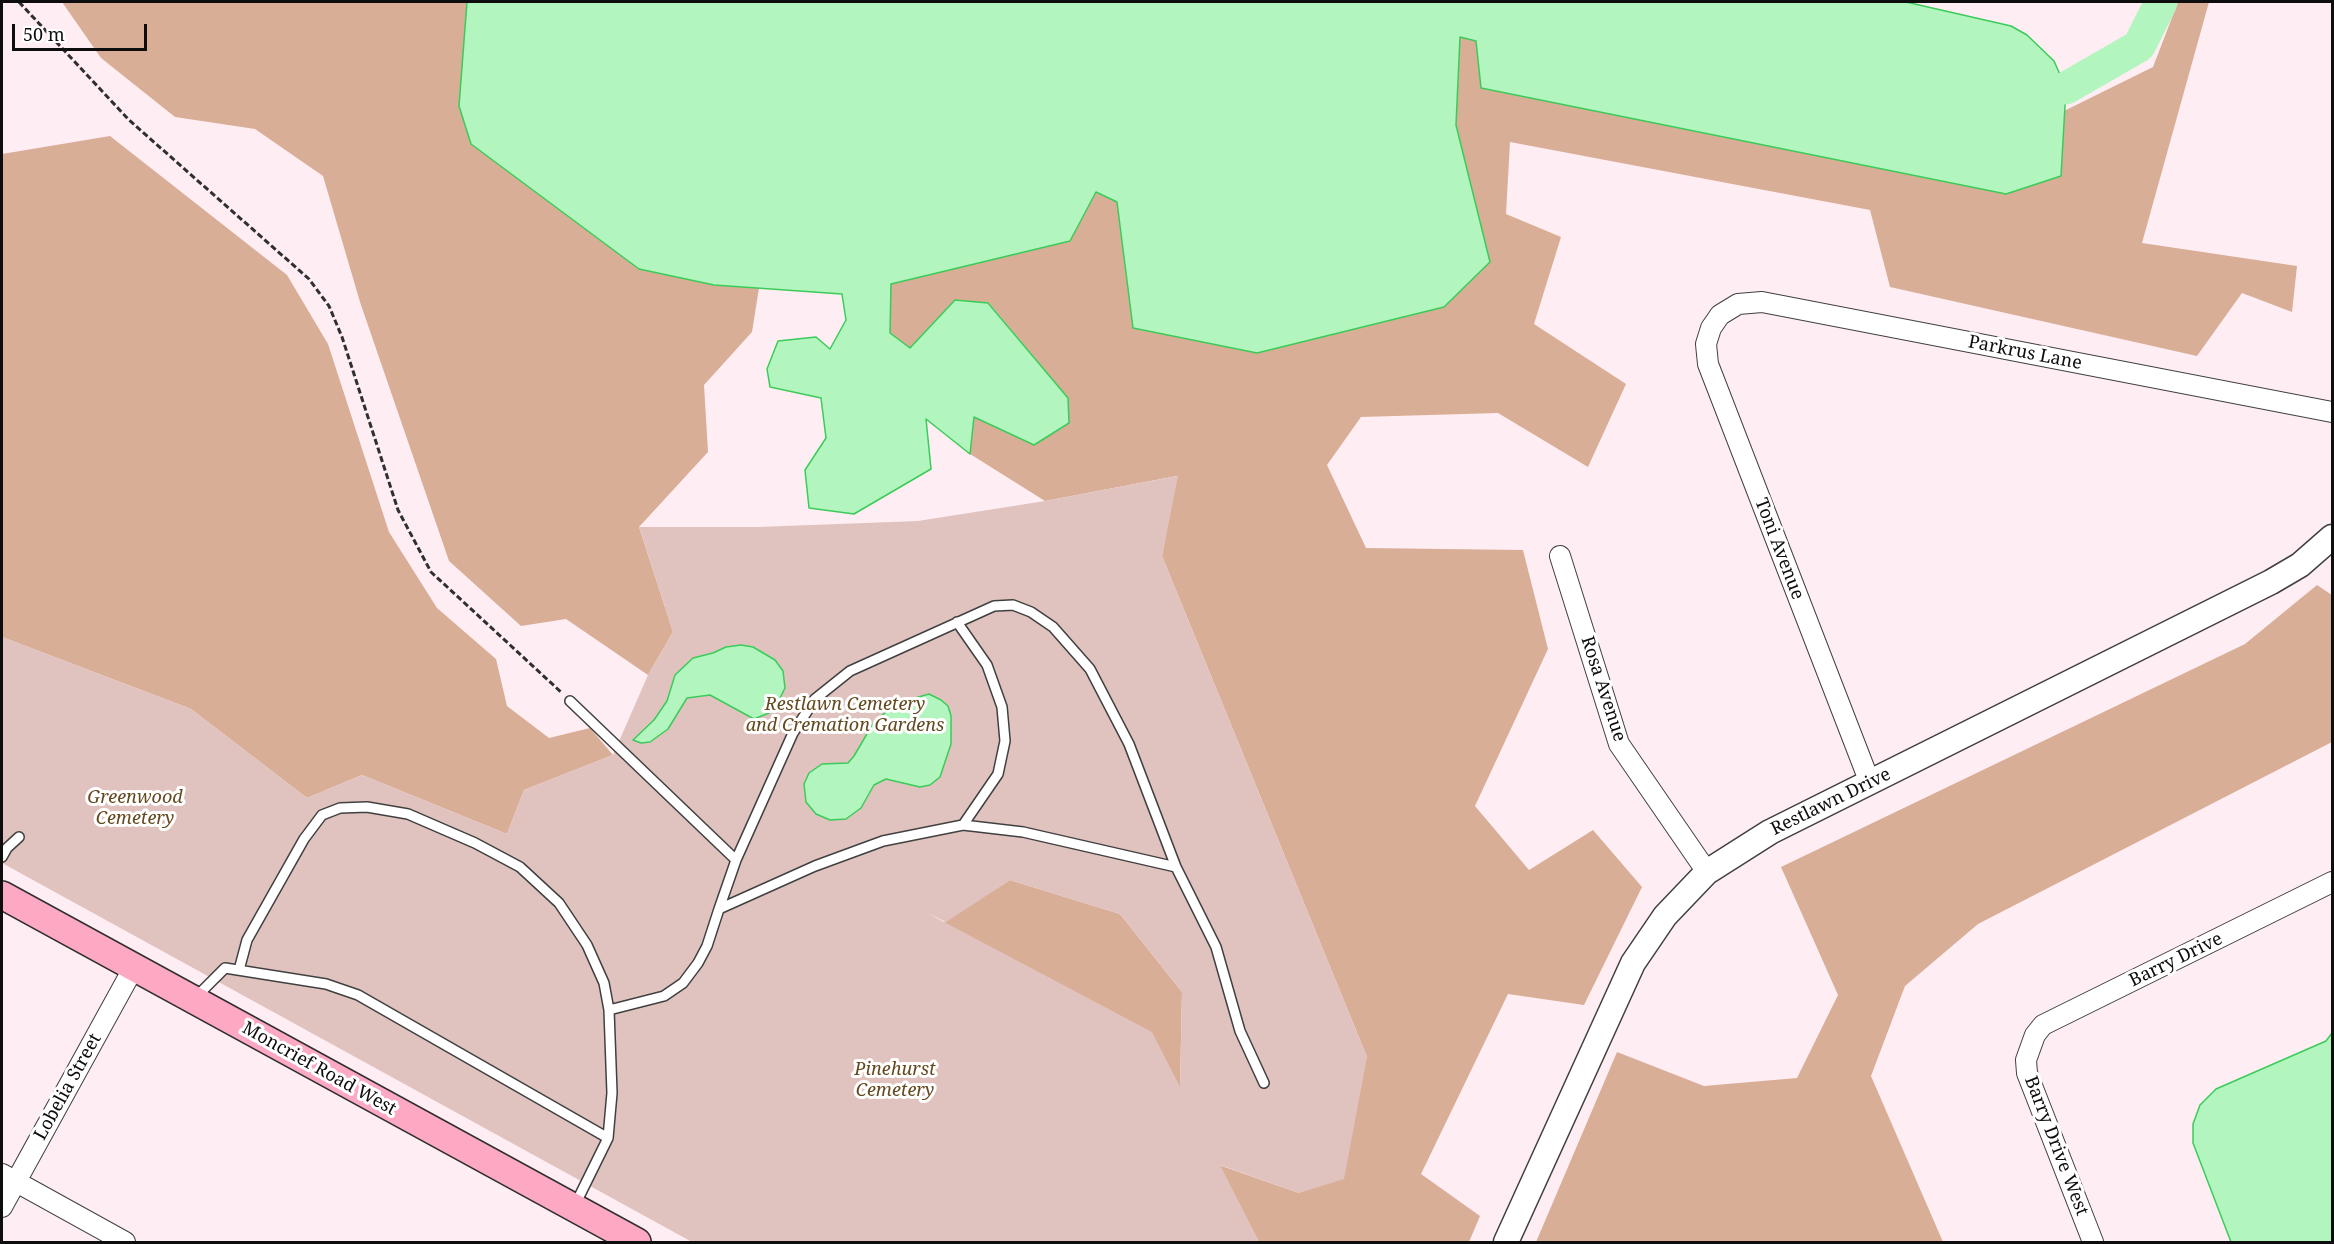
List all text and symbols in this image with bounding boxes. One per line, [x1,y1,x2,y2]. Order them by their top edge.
scale bar [15,12,150,50]
text: 50 m [23,22,65,46]
street label: Parkrus Lane [1966,331,2084,375]
street label: Toni Avenue [1750,495,1808,603]
street label: Rosa Avenue [1576,634,1630,744]
park label: Restlawn Cemetery and Cremation Gardens [746,694,944,736]
street label: Restlawn Drive [1767,764,1895,840]
park label: Greenwood Cemetery [87,787,183,830]
street label: Barry Drive [2126,928,2226,992]
street label: Moncrief Road West [238,1018,400,1120]
street label: Lobelia Street [30,1030,106,1144]
park label: Pinehurst Cemetery [854,1059,936,1102]
street label: Barry Drive West [2019,1073,2093,1219]

